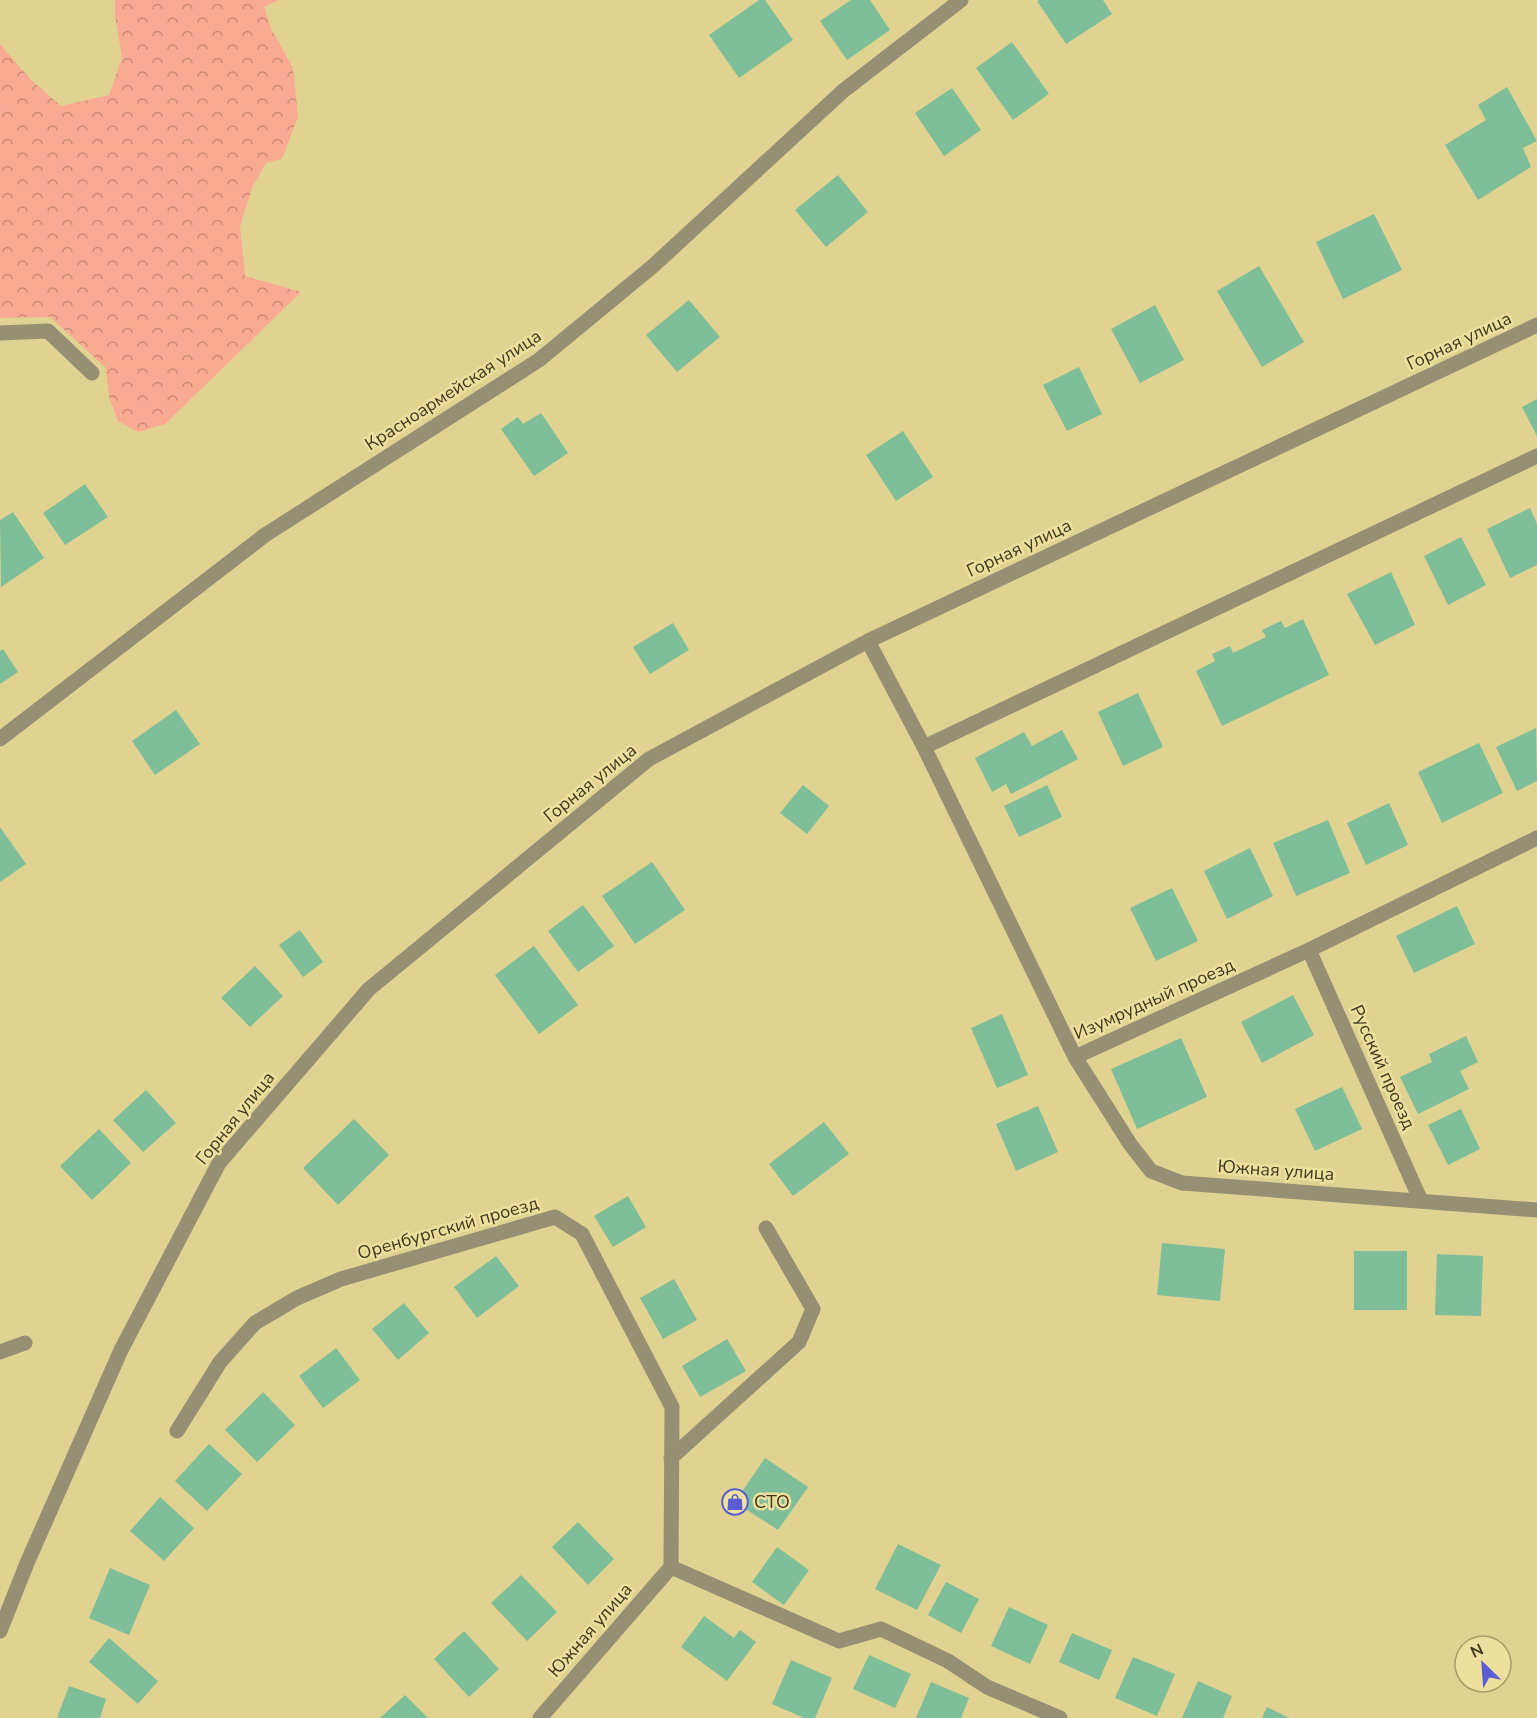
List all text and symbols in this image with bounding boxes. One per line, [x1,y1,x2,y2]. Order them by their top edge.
street label: Горная улица [1403,306,1515,376]
street label: Красноармейская улица [360,324,546,456]
street label: Горная улица [963,513,1075,583]
street label: Горная улица [538,738,642,828]
street label: Изумрудный проезд [1070,953,1239,1045]
street label: Русский проезд [1345,1001,1421,1133]
street label: Горная улица [190,1066,280,1170]
street label: Южная улица [1217,1154,1335,1186]
street label: Оренбургский проезд [355,1191,542,1265]
shop icon: СТО [720,1487,750,1517]
place label: СТО [754,1490,790,1514]
street label: Южная улица [543,1578,637,1682]
north arrow [1453,1634,1513,1694]
text: N [1467,1639,1487,1664]

